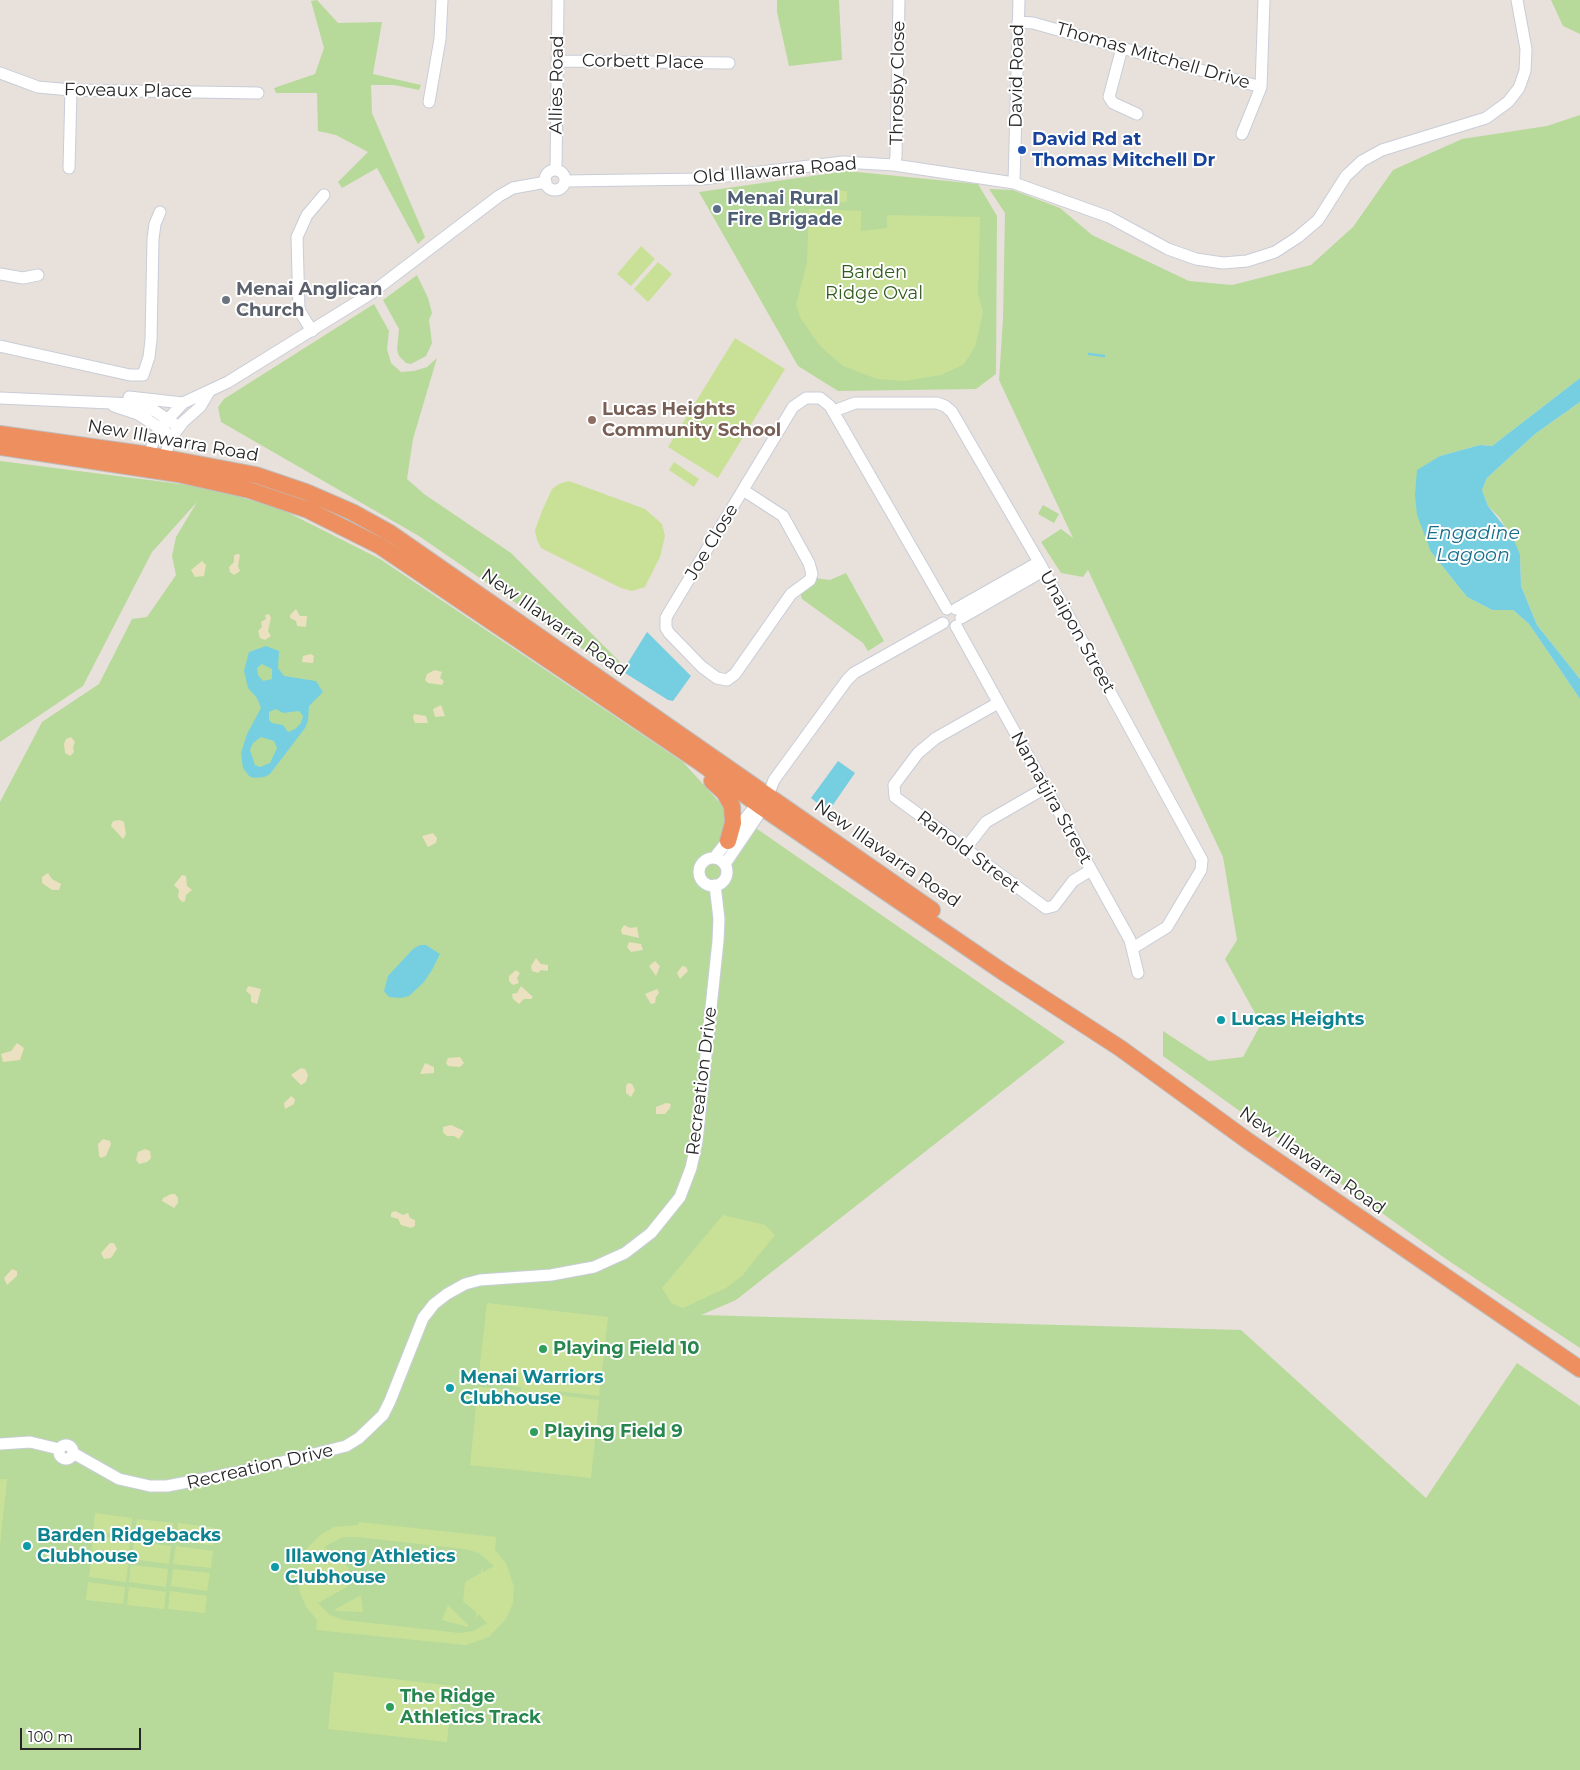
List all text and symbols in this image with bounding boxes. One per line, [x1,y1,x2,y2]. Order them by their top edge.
street label: Thomas Mitchell Drive [1054,18,1252,94]
street label: Throsby Close [886,21,910,145]
street label: David Road [1005,24,1029,128]
street label: Allies Road [545,35,569,135]
street label: Corbett Place [582,50,704,74]
street label: Foveaux Place [64,79,192,103]
place label: David Rd at Thomas Mitchell Dr [1032,129,1215,172]
marker: David Rd at Thomas Mitchell Dr [1016,144,1028,156]
street label: Old Illawarra Road [692,153,858,189]
place label: Menai Rural Fire Brigade [727,188,842,230]
marker: Menai Rural Fire Brigade [711,203,723,215]
park label: Barden Ridge Oval [825,262,923,304]
place label: Menai Anglican Church [236,279,383,322]
marker: Menai Anglican Church [220,294,232,306]
place label: Lucas Heights Community School [602,399,781,442]
marker: Lucas Heights Community School [586,414,598,426]
street label: New Illawarra Road [86,415,260,467]
street label: Joe Close [681,500,743,584]
water label: Engadine Lagoon [1426,522,1520,566]
street label: New Illawarra Road [477,564,631,682]
street label: Unaipon Street [1034,567,1120,697]
street label: Namatjira Street [1006,728,1096,868]
street label: New Illawarra Road [810,795,964,913]
street label: Ranold Street [912,806,1024,898]
street label: Recreation Drive [682,1005,722,1157]
place label: Lucas Heights [1231,1009,1364,1031]
marker: Lucas Heights [1215,1014,1227,1026]
street label: New Illawarra Road [1235,1102,1389,1220]
place label: Playing Field 10 [553,1338,699,1360]
marker: Playing Field 10 [537,1343,549,1355]
place label: Menai Warriors Clubhouse [460,1367,604,1410]
marker: Menai Warriors Clubhouse [444,1382,456,1394]
place label: Playing Field 9 [544,1421,683,1443]
marker: Playing Field 9 [528,1426,540,1438]
street label: Recreation Drive [185,1440,335,1494]
place label: Barden Ridgebacks Clubhouse [37,1525,221,1568]
marker: Barden Ridgebacks Clubhouse [21,1540,33,1552]
place label: Illawong Athletics Clubhouse [285,1546,455,1588]
marker: Illawong Athletics Clubhouse [269,1561,281,1573]
place label: The Ridge Athletics Track [400,1686,541,1728]
marker: The Ridge Athletics Track [384,1701,396,1713]
scale bar [22,1718,144,1750]
text: 100 m [28,1727,73,1746]

